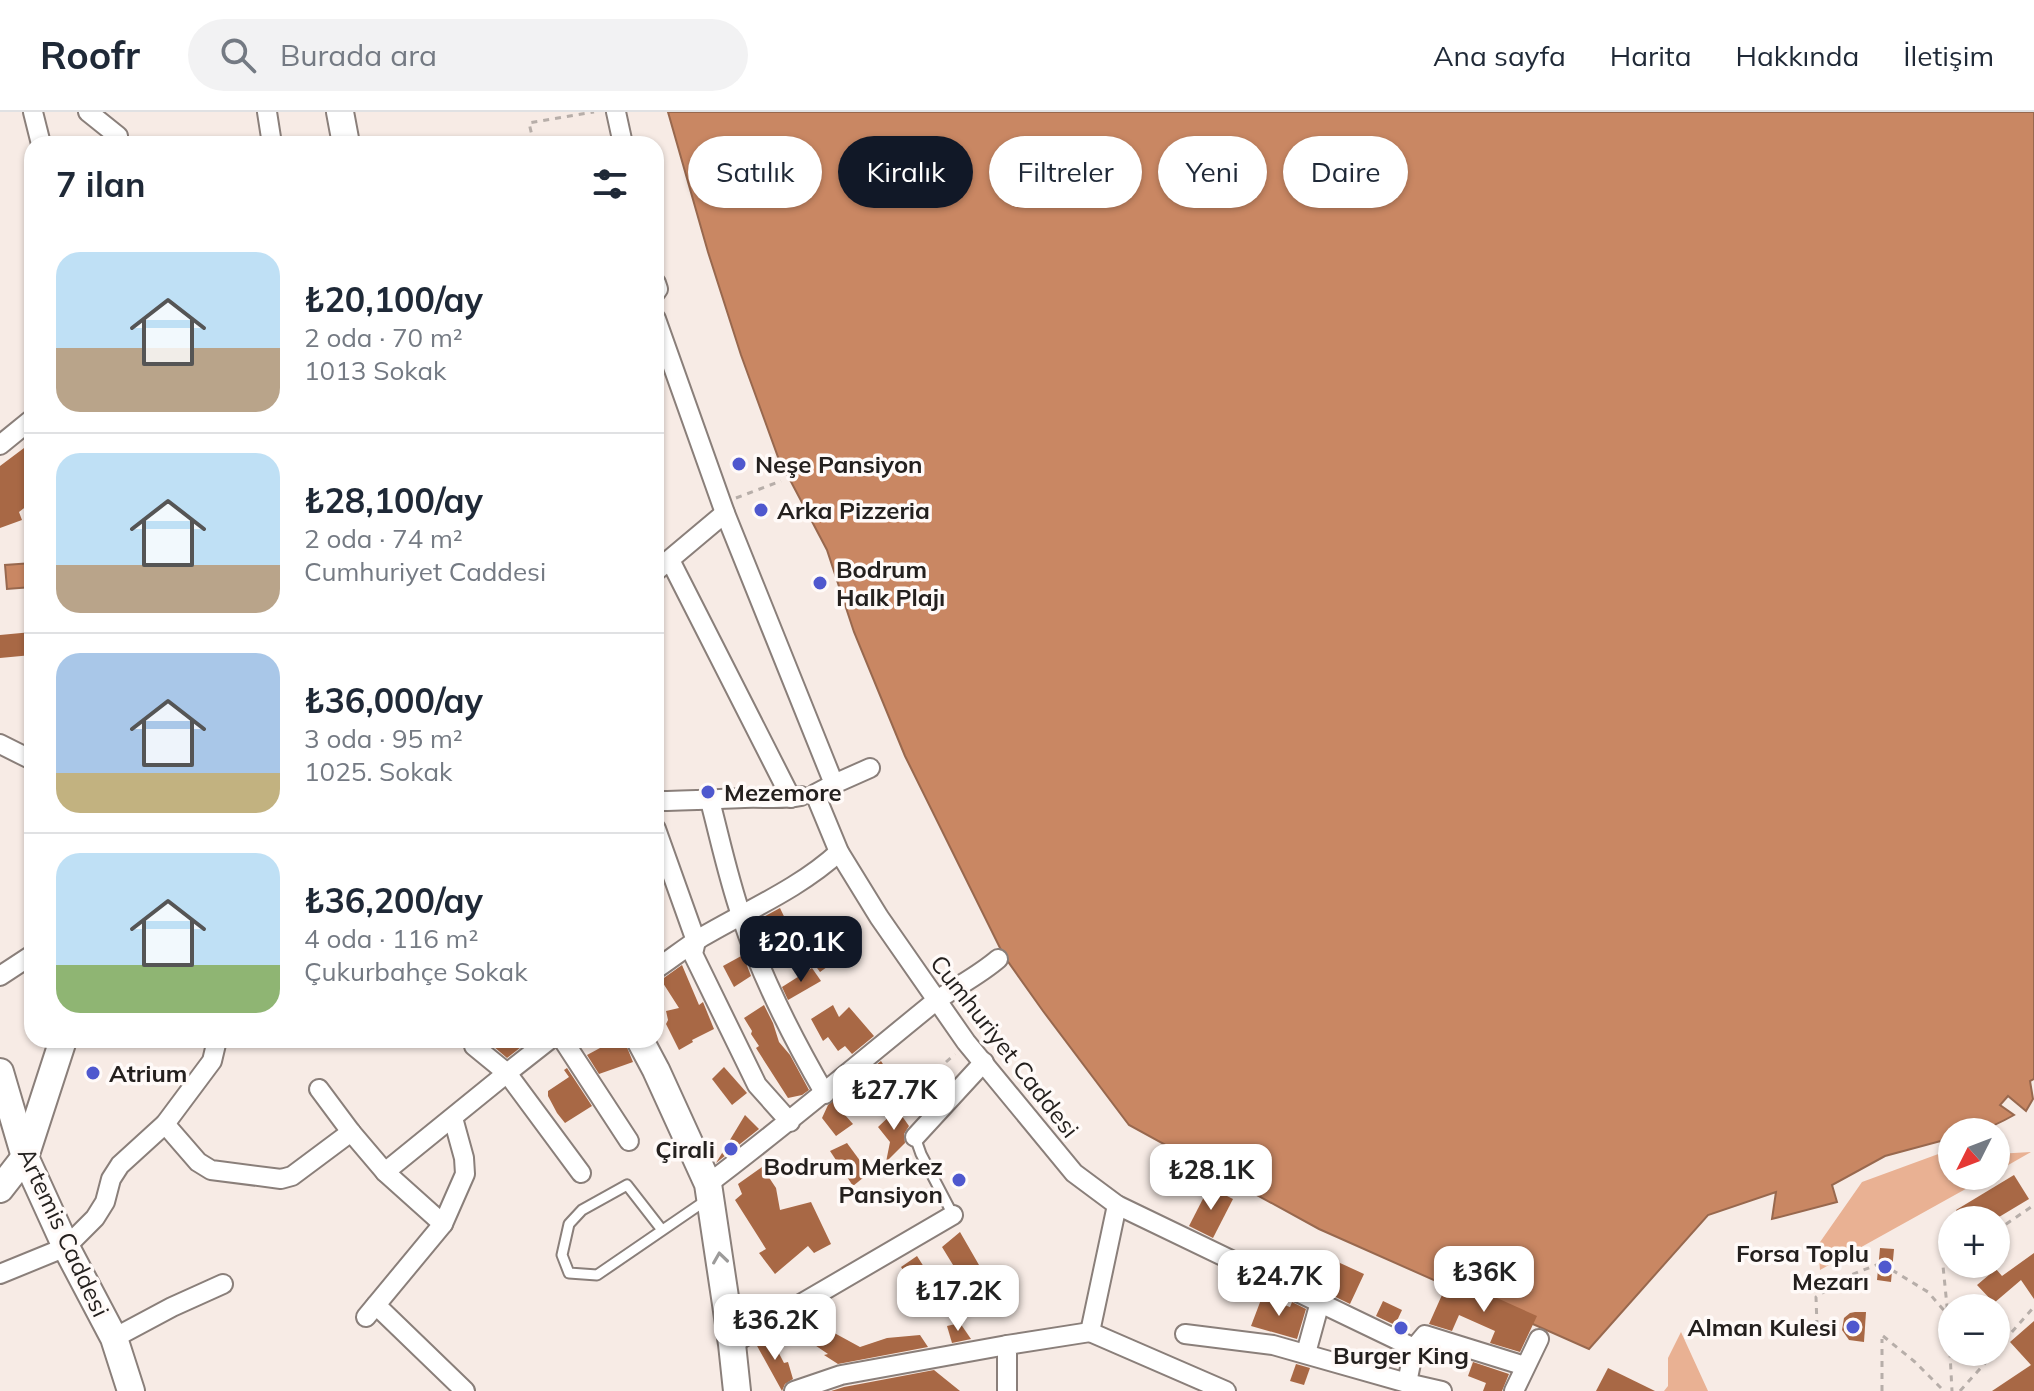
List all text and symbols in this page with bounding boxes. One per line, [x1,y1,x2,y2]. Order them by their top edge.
search box [188,19,748,91]
text: Roofr [40,31,140,79]
icon: search [216,33,260,77]
text: Burada ara [280,36,437,74]
text: Ana sayfa [1433,38,1566,73]
text: Harita [1610,38,1691,73]
text: Hakkında [1735,38,1859,73]
text: İletişim [1903,38,1994,73]
chip: Satılık [688,136,822,208]
chip: Kiralık [838,136,973,208]
chip: Filtreler [989,136,1142,208]
chip: Yeni [1158,136,1267,208]
chip: Daire [1283,136,1408,208]
icon: filters [588,162,632,206]
text: 7 ilan [56,163,145,206]
text: ₺20,100/ay [304,278,483,321]
icon: home [120,284,216,380]
text: 2 oda · 70 m² [304,321,463,354]
text: 1013 Sokak [304,354,446,387]
place label: Neşe Pansiyon [755,449,923,479]
marker: Neşe Pansiyon [730,455,748,473]
text: ₺28,100/ay [304,479,483,522]
icon: home [120,485,216,581]
place label: Arka Pizzeria [777,495,930,525]
marker: Arka Pizzeria [752,501,770,519]
text: 2 oda · 74 m² [304,522,463,555]
place label: Bodrum Halk Plajı [836,554,945,612]
text: Cumhuriyet Caddesi [304,555,546,588]
marker: Bodrum Halk Plajı [811,574,829,592]
text: ₺36,000/ay [304,679,483,722]
icon: home [120,685,216,781]
text: 3 oda · 95 m² [304,722,463,755]
text: 1025. Sokak [304,755,452,788]
place label: Mezemore [724,777,842,807]
marker: Mezemore [699,783,717,801]
text: ₺36,200/ay [304,879,483,922]
icon: home [120,885,216,981]
pin: ₺20.1K [736,916,866,984]
text: 4 oda · 116 m² [304,922,478,955]
text: ₺20.1K [758,925,844,958]
street label: Cumhuriyet Caddesi [924,949,1086,1143]
text: Çukurbahçe Sokak [304,955,528,988]
place label: Atrium [109,1058,187,1088]
marker: Atrium [84,1064,102,1082]
pin: ₺27.7K [829,1064,959,1132]
text: ₺27.7K [851,1073,937,1106]
north arrow [1938,1118,2010,1190]
map controls [1938,1118,2010,1366]
place label: Çirali [655,1134,715,1164]
marker: Çirali [722,1140,740,1158]
street label: Artemis Caddesi [12,1143,116,1321]
pin: ₺28.1K [1146,1144,1276,1212]
place label: Bodrum Merkez Pansiyon [763,1151,943,1209]
text: ₺28.1K [1168,1153,1254,1186]
marker: Bodrum Merkez Pansiyon [950,1171,968,1189]
button: + [1938,1206,2010,1278]
place label: Forsa Toplu Mezarı [1736,1238,1869,1296]
pin: ₺36K [1437,1246,1531,1314]
pin: ₺24.7K [1214,1250,1344,1318]
one-way arrow [712,1251,729,1265]
text: ₺36K [1452,1255,1516,1288]
marker: Forsa Toplu Mezarı [1876,1258,1894,1276]
text: ₺24.7K [1236,1259,1322,1292]
pin: ₺17.2K [893,1265,1023,1333]
text: ₺17.2K [915,1274,1001,1307]
pin: ₺36.2K [710,1294,840,1362]
button: − [1938,1294,2010,1366]
text: ₺36.2K [732,1303,818,1336]
place label: Alman Kulesi [1687,1312,1837,1342]
marker: Alman Kulesi [1844,1318,1862,1336]
marker: Burger King [1392,1319,1410,1337]
place label: Burger King [1333,1340,1469,1370]

